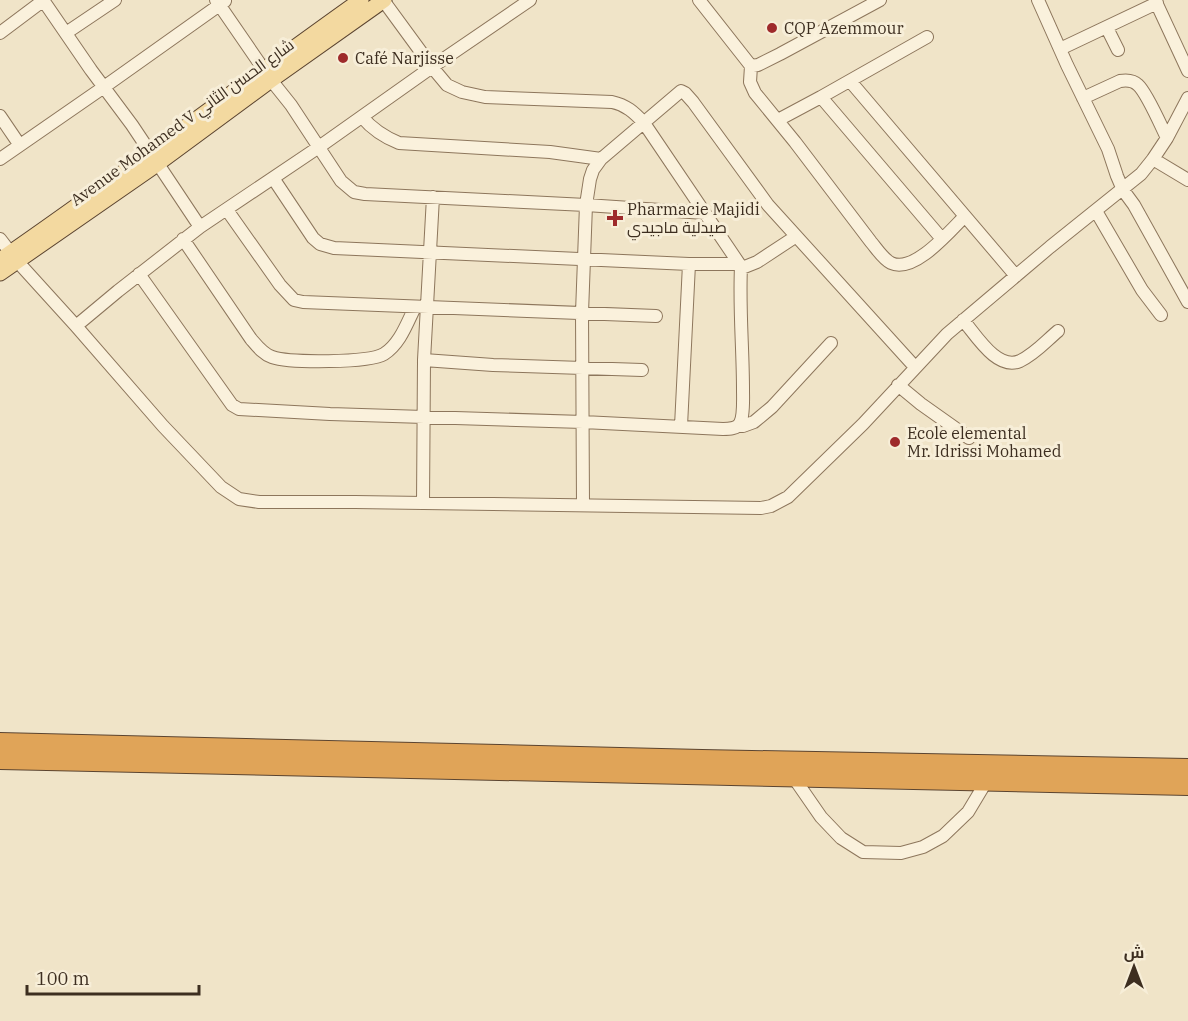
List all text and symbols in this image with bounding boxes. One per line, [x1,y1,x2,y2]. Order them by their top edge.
place label: CQP Azemmour [784,18,904,38]
marker: CQP Azemmour [765,21,779,35]
street label: Avenue Mohamed V شارع الحسن الثاني [66,34,300,213]
place label: Café Narjisse [355,48,454,68]
marker: Café Narjisse [336,51,350,65]
place label: Pharmacie Majidi صيدلية ماجيدي [627,199,760,241]
marker: Pharmacie Majidi صيدلية ماجيدي [608,211,622,225]
place label: Ecole elemental Mr. Idrissi Mohamed [907,423,1062,461]
marker: Ecole elemental Mr. Idrissi Mohamed [888,435,902,449]
north arrow [1104,937,1164,997]
text: ش [1124,942,1144,962]
scale bar [27,958,200,996]
text: 100 m [36,967,90,990]

